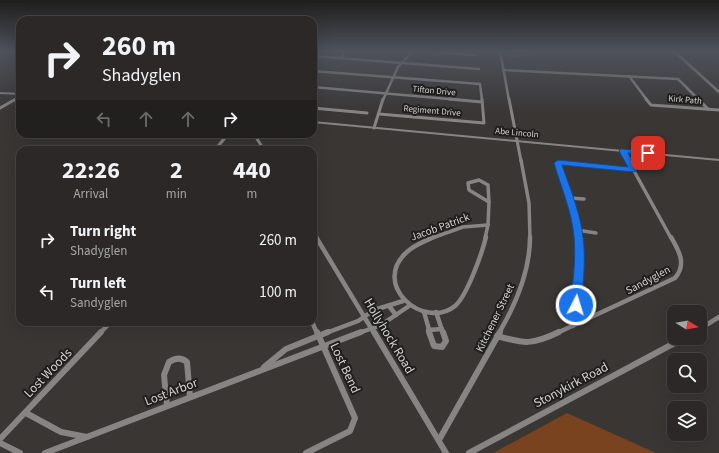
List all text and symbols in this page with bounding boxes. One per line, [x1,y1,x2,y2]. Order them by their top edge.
text: 260 m [102,26,176,66]
icon: right [36,32,88,84]
text: Shadyglen [102,63,181,88]
street label: Tifton Drive [412,83,457,99]
street label: Kirk Path [668,92,703,108]
street label: Regiment Drive [403,102,462,120]
icon: left [93,108,115,130]
icon: ahead [135,108,157,130]
icon: ahead [177,108,199,130]
icon: right [219,108,241,130]
street label: Abe Lincoln [495,125,539,141]
pin [631,136,665,170]
icon: arrive [637,142,659,164]
text: 22:26 [62,153,120,188]
text: 2 [170,153,183,188]
text: 440 [233,153,271,188]
text: Arrival [73,185,108,203]
text: min [166,185,187,203]
text: m [247,185,257,203]
street label: Jacob Patrick [408,209,472,245]
text: Turn right [70,221,136,242]
icon: right [36,229,58,251]
text: 260 m [259,230,297,251]
text: Shadyglen [70,242,127,260]
street label: Sandyglen [623,262,673,298]
text: Turn left [70,273,126,294]
icon: left [36,281,58,303]
street label: Kitchener Street [472,281,518,355]
text: 100 m [259,282,297,303]
position arrow [555,284,597,326]
text: Sandyglen [70,294,127,312]
street label: Hollyhock Road [359,295,419,377]
north arrow [667,305,707,345]
map controls [667,305,707,441]
street label: Lost Bend [325,340,365,396]
street label: Lost Woods [20,344,77,402]
button: search [667,353,707,393]
street label: Stonykirk Road [530,358,612,412]
street label: Lost Arbor [142,373,201,410]
button: layers [667,401,707,441]

